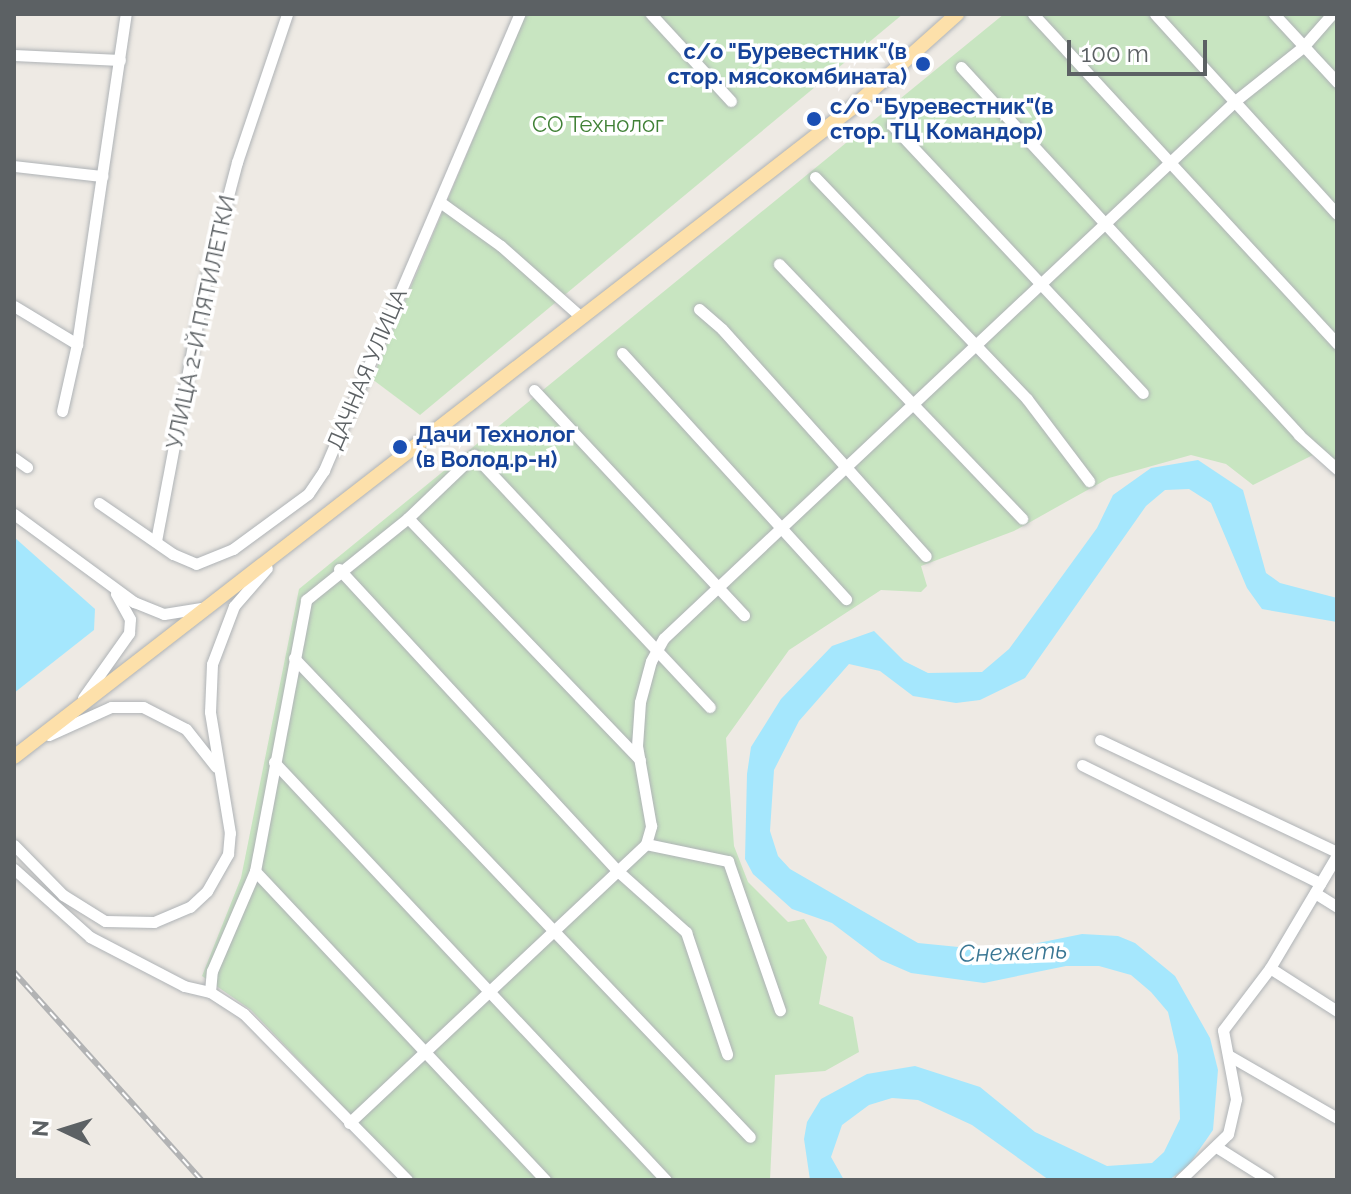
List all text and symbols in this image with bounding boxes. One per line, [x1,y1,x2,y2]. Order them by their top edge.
scale bar [1071,24,1211,74]
place label: с/о "Буревестник"(в стор. мясокомбината) [668,38,907,90]
text: 100 m [1081,39,1149,68]
marker: с/о "Буревестник"(в стор. мясокомбината) [914,55,932,73]
place label: с/о "Буревестник"(в стор. ТЦ Командор) [830,93,1054,144]
marker: с/о "Буревестник"(в стор. ТЦ Командор) [805,110,823,128]
park label: СО Технолог [532,112,664,138]
street label: УЛИЦА 2-Й ПЯТИЛЕТКИ [161,192,241,452]
street label: ДАЧНАЯ УЛИЦА [321,285,413,453]
place label: Дачи Технолог (в Волод.р-н) [416,421,575,472]
marker: Дачи Технолог (в Волод.р-н) [391,438,409,456]
water label: Снежеть [958,936,1068,968]
north arrow [24,1090,104,1170]
text: N [27,1119,54,1138]

